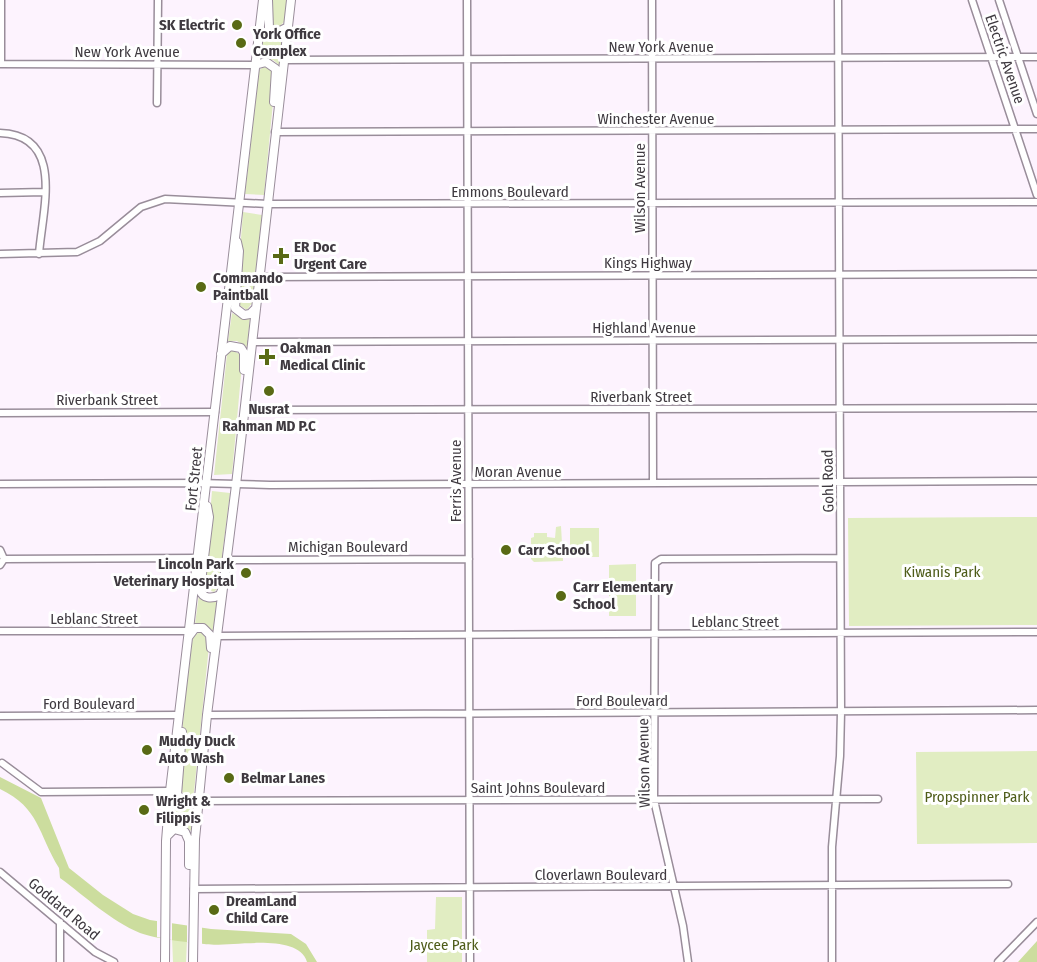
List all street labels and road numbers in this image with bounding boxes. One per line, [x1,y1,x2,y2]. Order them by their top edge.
street label: Electric Avenue [981,12,1029,106]
street label: New York Avenue [608,38,714,56]
street label: New York Avenue [74,43,180,61]
street label: Winchester Avenue [598,110,715,128]
street label: Wilson Avenue [631,143,649,233]
street label: Emmons Boulevard [451,183,569,201]
street label: Kings Highway [604,254,692,272]
street label: Highland Avenue [592,319,696,337]
street label: Riverbank Street [590,388,692,406]
street label: Riverbank Street [56,391,158,409]
street label: Ferris Avenue [447,440,465,522]
street label: Fort Street [182,446,206,512]
street label: Gohl Road [818,449,838,513]
street label: Moran Avenue [474,463,562,481]
street label: Michigan Boulevard [288,538,408,556]
street label: Leblanc Street [50,610,138,628]
street label: Leblanc Street [691,613,779,631]
street label: Ford Boulevard [576,692,668,710]
street label: Ford Boulevard [43,695,135,713]
street label: Wilson Avenue [634,718,654,808]
street label: Saint Johns Boulevard [471,779,605,797]
street label: Cloverlawn Boulevard [535,866,667,884]
street label: Goddard Road [25,874,103,944]

